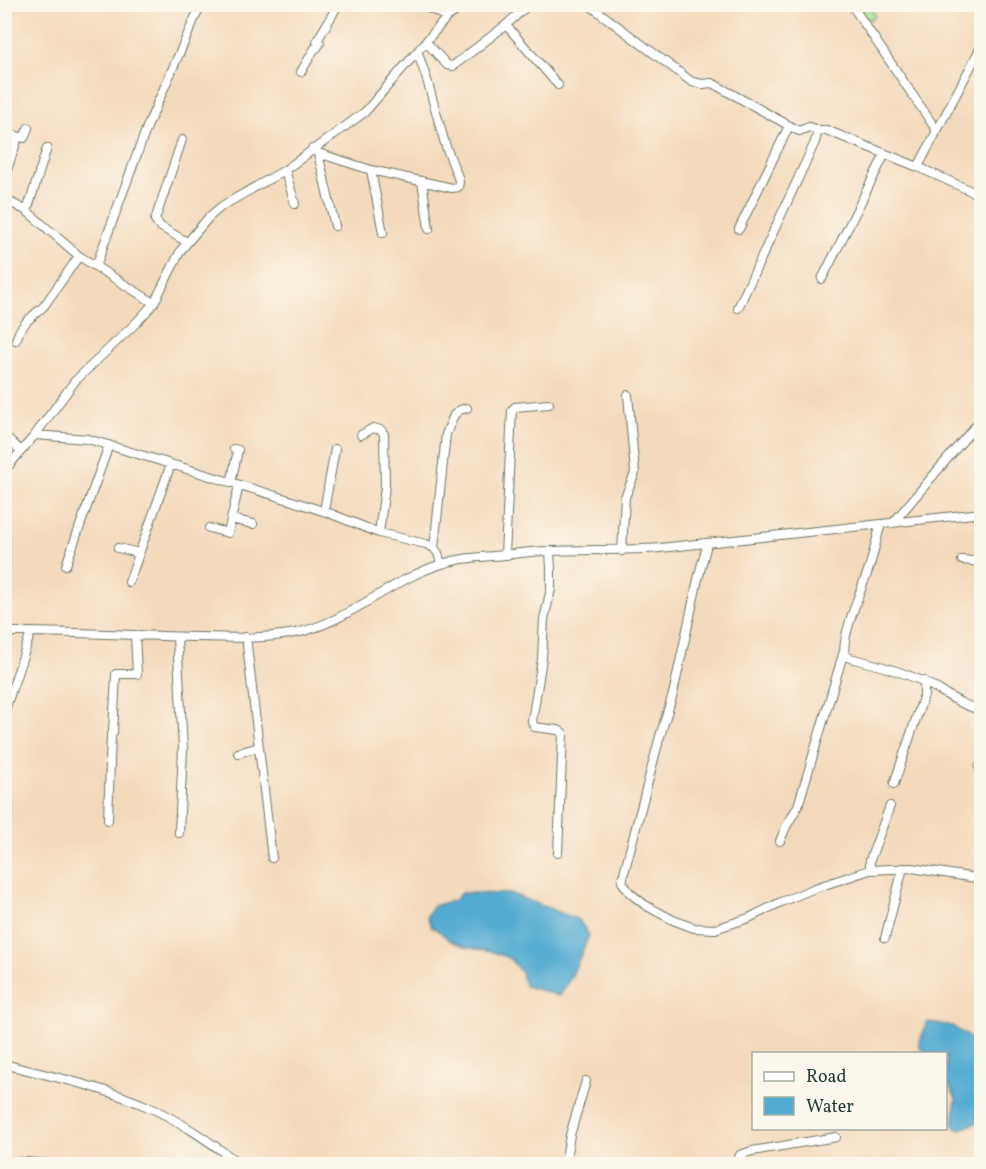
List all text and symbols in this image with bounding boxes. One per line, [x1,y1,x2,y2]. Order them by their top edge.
legend [752,1052,947,1130]
text: Road [806,1065,847,1090]
text: Water [806,1095,854,1120]

